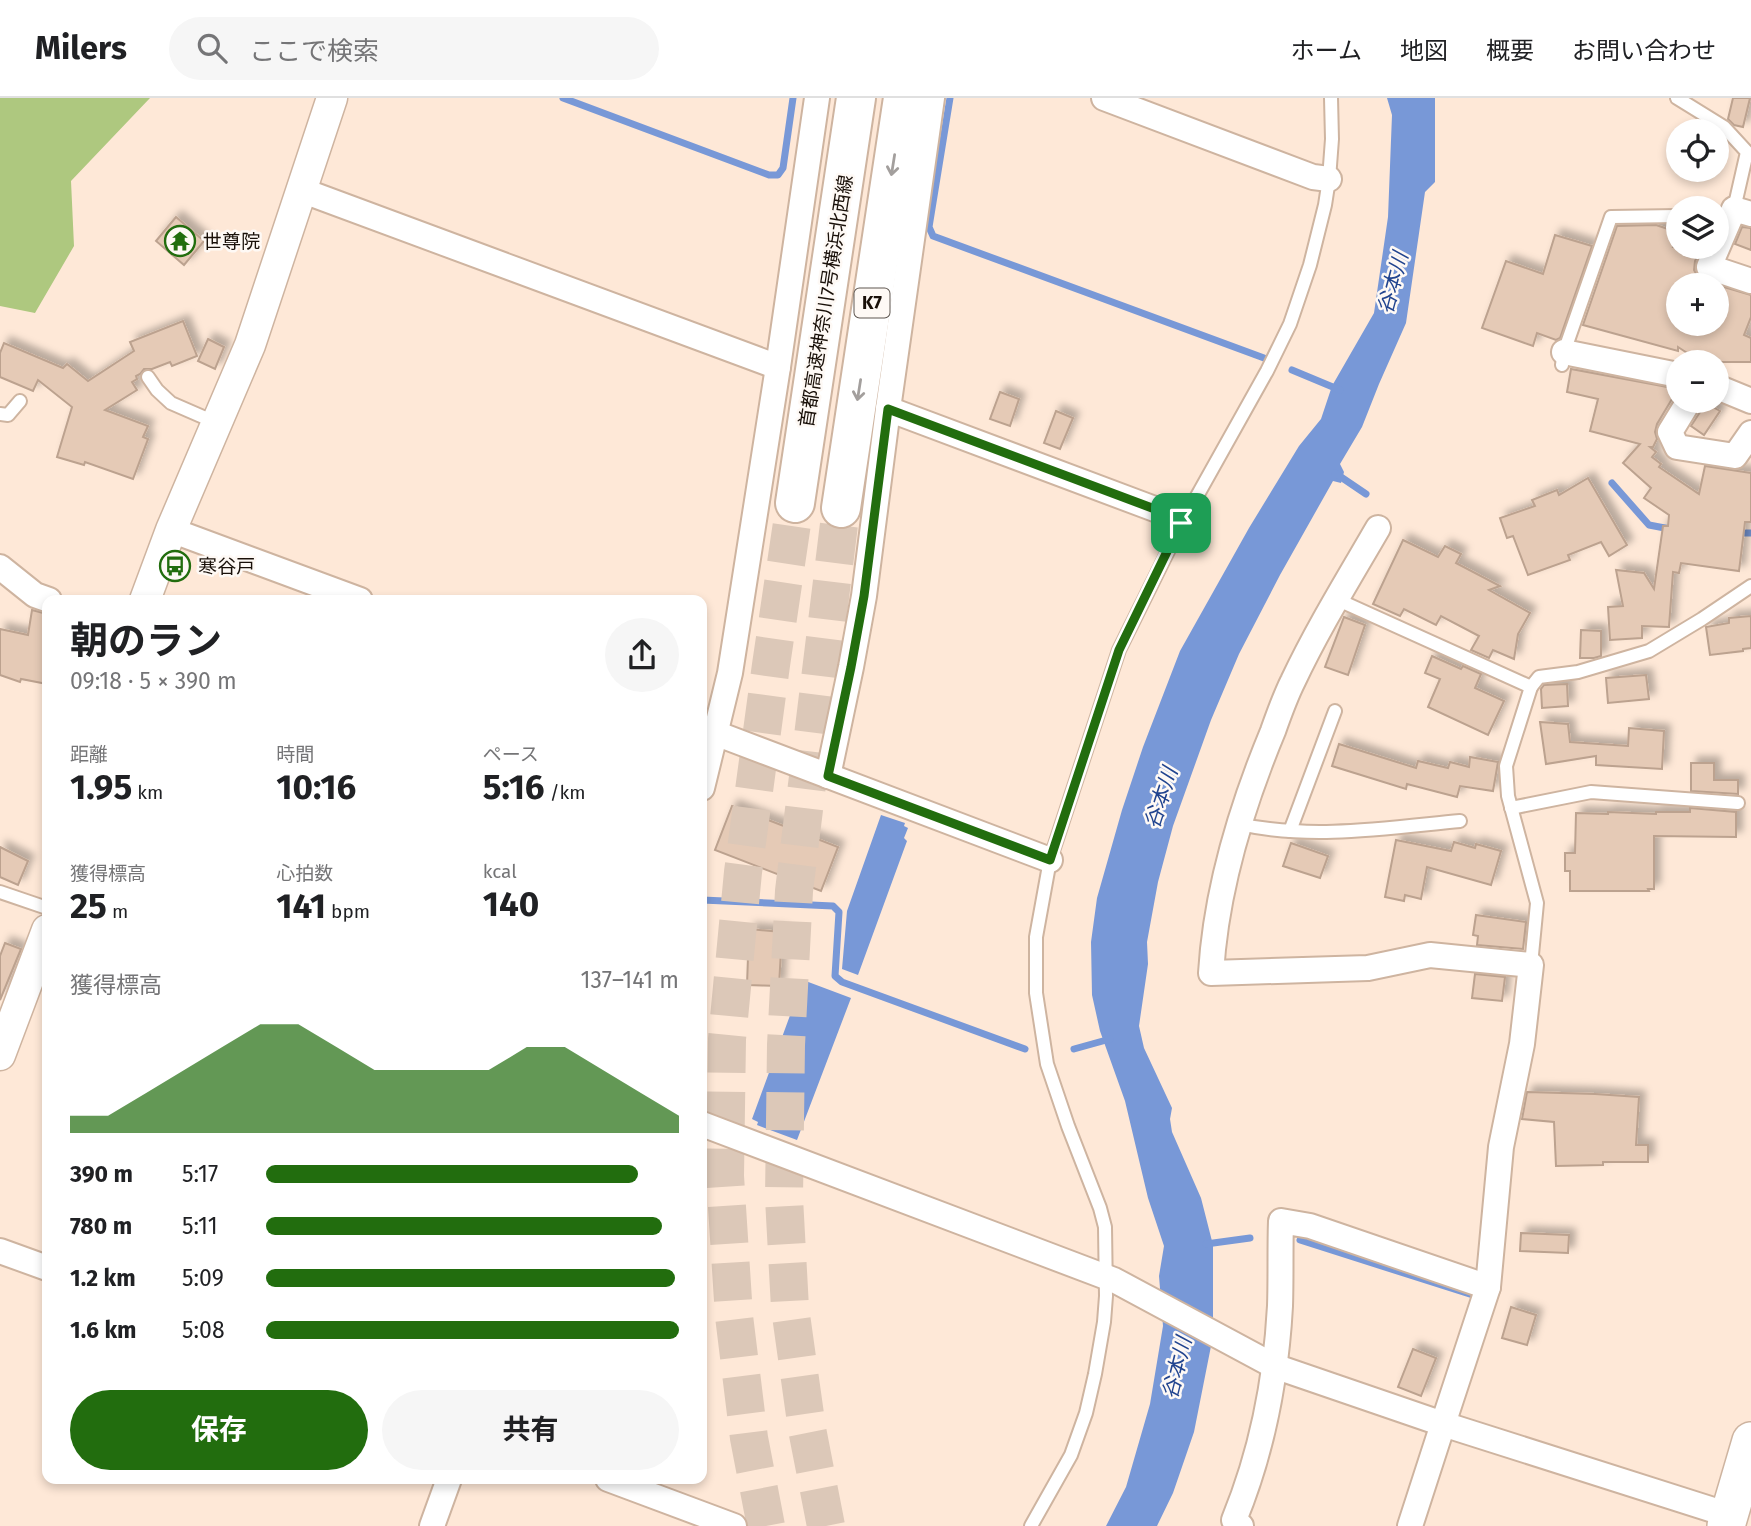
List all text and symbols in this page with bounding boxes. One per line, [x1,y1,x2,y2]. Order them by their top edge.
search box [169,17,659,80]
text: Milers [35,28,127,68]
icon: search [193,29,231,67]
text: ここで検索 [249,36,379,67]
text: ホーム [1291,37,1362,65]
text: 地図 [1400,37,1448,65]
text: 概要 [1486,37,1534,65]
text: お問い合わせ [1572,37,1716,65]
map controls [1666,119,1729,413]
button: locate [1666,119,1729,182]
one-way arrow [886,154,899,176]
street label: 首都高速神奈川7号横浜北西線 [795,173,857,429]
button: layers [1666,196,1729,259]
temple icon: 世尊院 [163,224,197,258]
place label: 世尊院 [203,230,260,253]
water label: 谷本川 [1372,247,1414,317]
button: + [1666,273,1729,336]
road number: K7 [854,288,890,318]
button: − [1666,350,1729,413]
one-way arrow [852,379,865,401]
pin [1151,493,1211,553]
icon: arrive [1162,504,1200,542]
bus stop icon: 寒谷戸 [158,549,192,583]
place label: 寒谷戸 [198,555,255,578]
text: 朝のラン [70,618,222,664]
button: share [605,618,679,692]
text: 09:18 · 5 × 390 m [70,667,237,695]
text: 距離 [70,743,108,766]
text: 時間 [276,743,314,766]
text: ペース [483,743,539,766]
water label: 谷本川 [1139,762,1184,832]
text: 1.95 [70,766,132,808]
text: 10:16 [276,766,356,808]
text: 5:16 [483,766,545,808]
text: km [132,781,163,804]
text: /km [545,781,586,804]
text: kcal [483,860,517,883]
text: 獲得標高 [70,862,146,885]
text: 心拍数 [276,862,333,885]
text: 140 [483,883,539,925]
text: 25 [70,885,107,927]
text: 141 [276,885,326,927]
text: m [107,900,128,923]
text: bpm [326,900,370,923]
text: 137–141 m [580,966,679,994]
text: 獲得標高 [70,971,162,999]
text: 390 m [70,1160,133,1188]
text: 5:17 [182,1160,218,1188]
text: 780 m [70,1212,132,1240]
text: 5:11 [182,1212,218,1240]
text: 1.2 km [70,1264,136,1292]
text: 5:09 [182,1264,224,1292]
text: 1.6 km [70,1316,137,1344]
text: 5:08 [182,1316,225,1344]
water label: 谷本川 [1157,1332,1198,1402]
button: 保存 [70,1390,368,1470]
button: 共有 [382,1390,679,1470]

